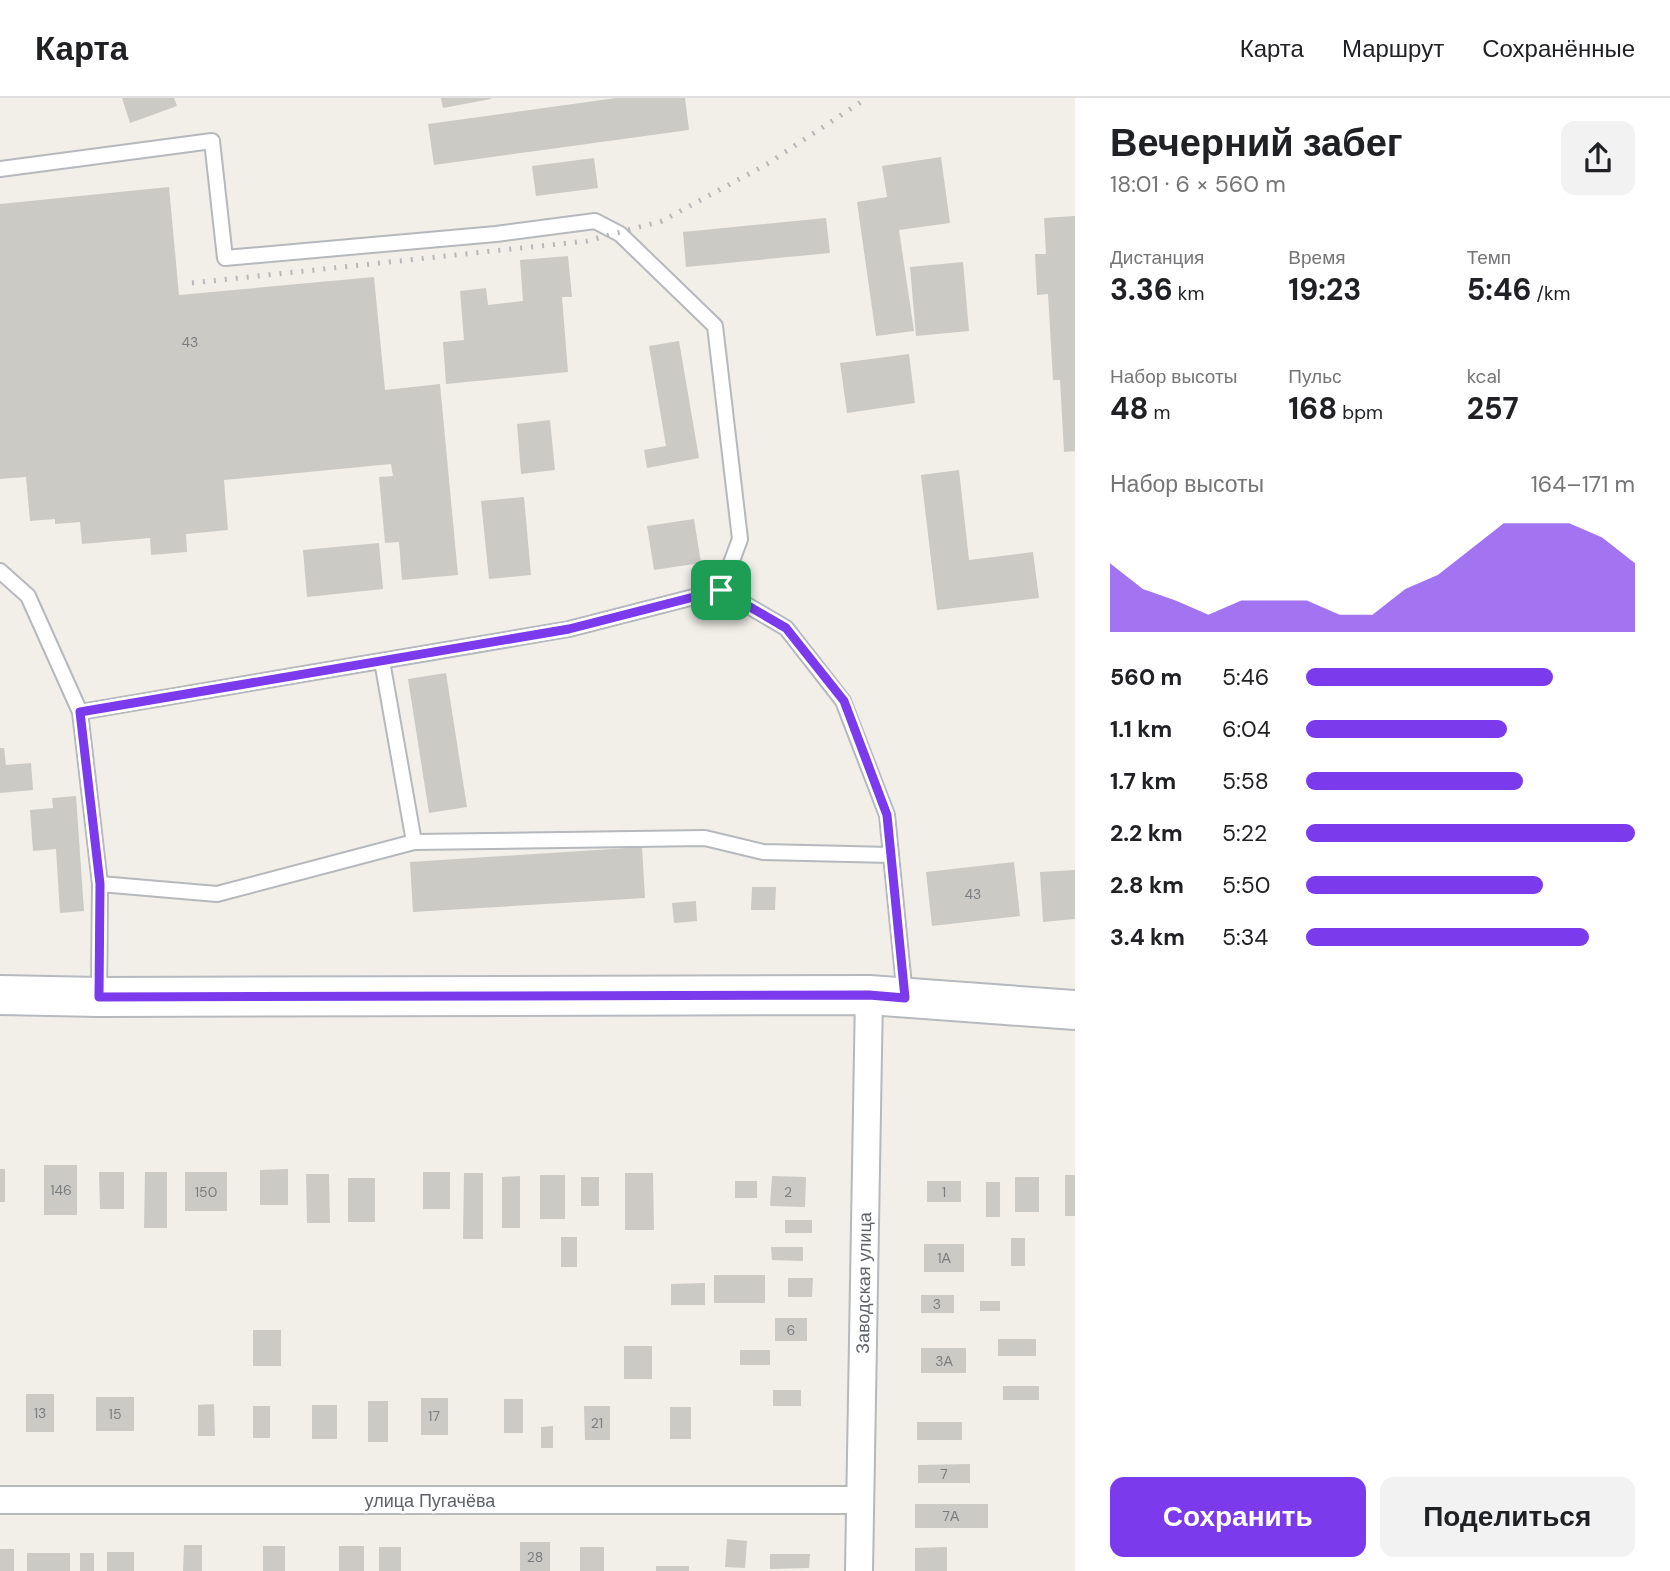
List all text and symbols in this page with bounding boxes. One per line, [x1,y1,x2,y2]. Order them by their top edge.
text: Карта [35,27,128,70]
text: Карта [1240,33,1304,64]
text: Маршрут [1342,33,1444,64]
text: Сохранённые [1482,33,1635,64]
text: Вечерний забег [1110,118,1403,168]
button: share [1561,121,1635,195]
text: 18:01 · 6 × 560 m [1110,169,1286,199]
text: Дистанция [1110,245,1204,270]
text: Время [1288,245,1346,270]
text: Темп [1467,245,1511,270]
text: 3.36 [1110,270,1173,309]
text: 19:23 [1288,270,1361,309]
text: 5:46 [1467,270,1531,309]
text: km [1173,281,1204,306]
text: /km [1531,281,1570,306]
house number: 43 [182,333,198,351]
text: Набор высоты [1110,364,1237,389]
text: Пульс [1288,364,1342,389]
text: kcal [1467,364,1501,389]
text: 48 [1110,389,1149,428]
text: 168 [1288,389,1337,428]
text: 257 [1467,389,1519,428]
text: m [1149,400,1170,425]
text: bpm [1337,400,1383,425]
text: Набор высоты [1110,469,1264,499]
text: 164–171 m [1531,469,1635,499]
pin [691,560,751,620]
icon: arrive [702,571,740,609]
text: 560 m [1110,662,1182,692]
text: 5:46 [1222,662,1269,692]
text: 1.1 km [1110,714,1172,744]
text: 6:04 [1222,714,1271,744]
text: 1.7 km [1110,766,1176,796]
text: 5:58 [1222,766,1269,796]
text: 2.2 km [1110,818,1183,848]
text: 5:22 [1222,818,1267,848]
text: 2.8 km [1110,870,1184,900]
text: 5:50 [1222,870,1270,900]
house number: 43 [965,885,981,903]
text: 3.4 km [1110,922,1185,952]
text: 5:34 [1222,922,1268,952]
house number: 146 [50,1181,72,1199]
house number: 150 [195,1183,217,1201]
house number: 2 [784,1183,792,1201]
house number: 1 [942,1183,946,1201]
street label: Заводская улица [851,1211,877,1354]
house number: 1А [937,1249,952,1267]
house number: 3 [933,1295,941,1313]
house number: 6 [787,1321,795,1339]
house number: 3А [935,1352,953,1370]
house number: 13 [34,1404,46,1422]
house number: 15 [109,1405,121,1423]
house number: 17 [428,1407,440,1425]
house number: 21 [591,1414,603,1432]
house number: 7 [940,1465,948,1483]
button: Сохранить [1110,1477,1366,1557]
button: Поделиться [1380,1477,1635,1557]
street label: улица Пугачёва [365,1489,496,1513]
house number: 7А [943,1507,960,1525]
house number: 28 [527,1548,543,1566]

